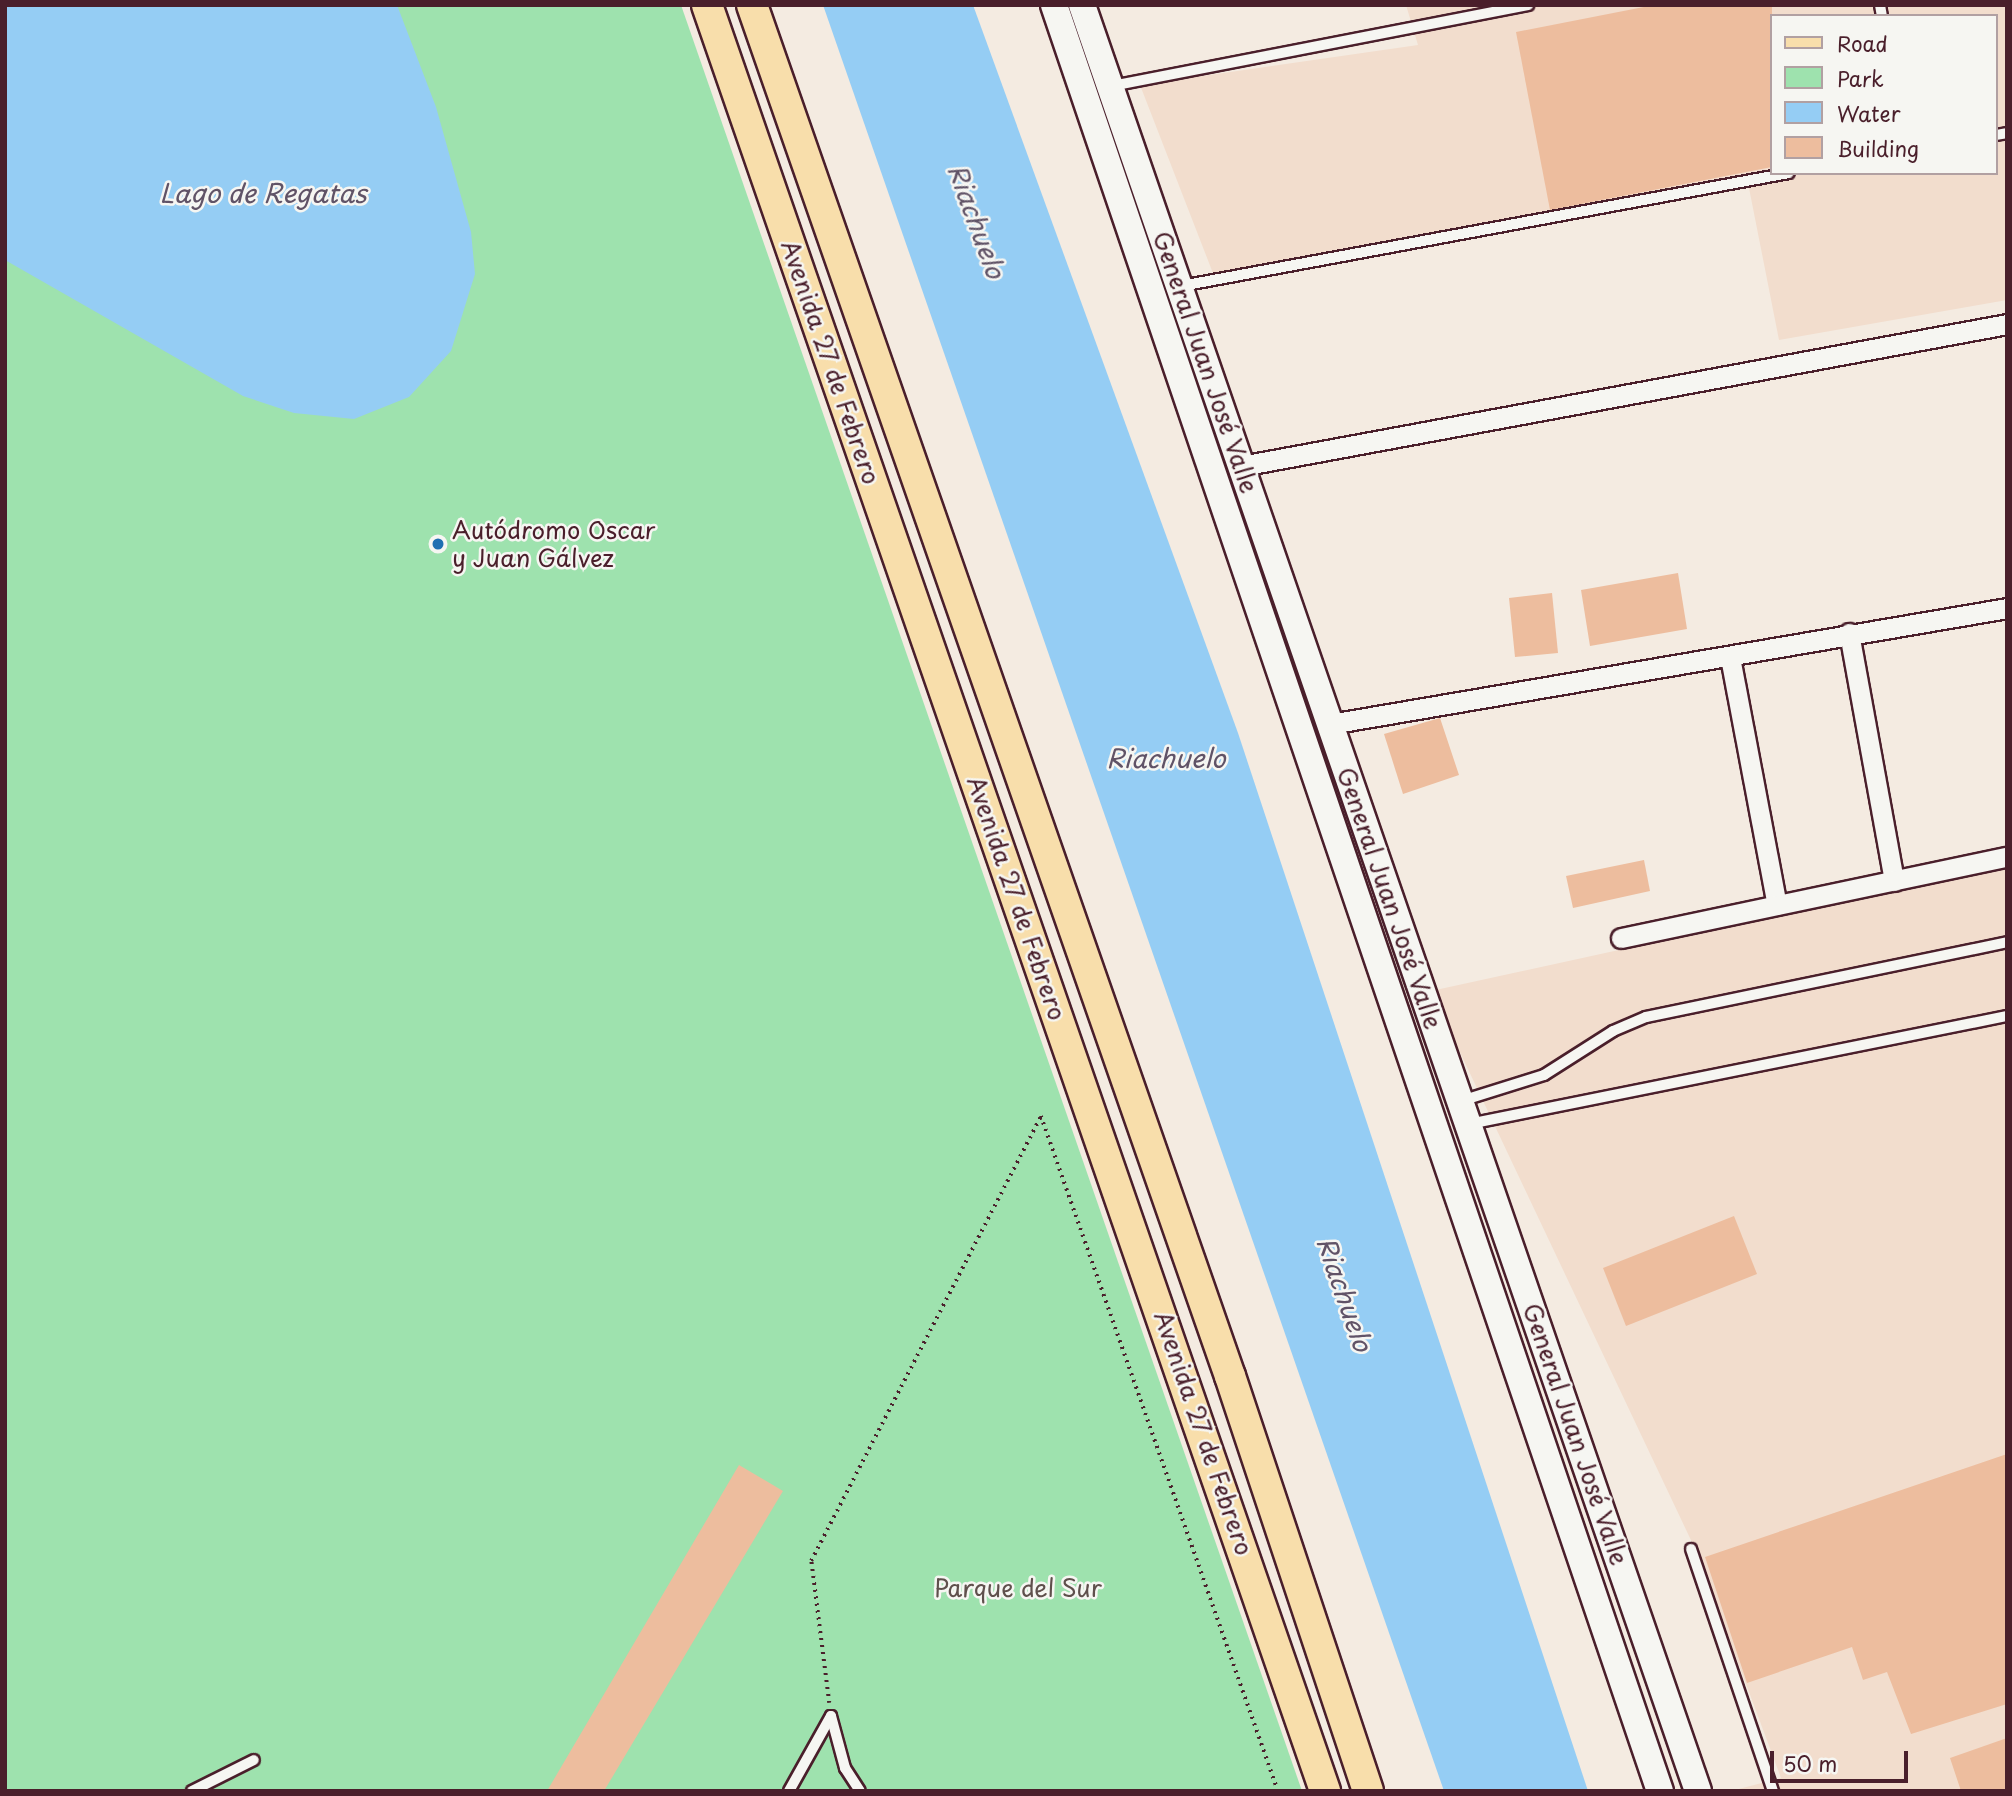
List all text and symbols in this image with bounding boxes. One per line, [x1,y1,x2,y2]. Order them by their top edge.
legend [1770,14,1998,175]
text: Road [1837,27,1888,59]
text: Park [1837,62,1884,94]
text: Water [1837,97,1900,129]
text: Building [1837,132,1919,164]
water label: Riachuelo [942,160,1012,282]
water label: Lago de Regatas [160,177,366,209]
street label: General Juan José Valle [1147,226,1265,498]
street label: Avenida 27 de Febrero [775,236,887,488]
place label: Autódromo Oscar y Juan Gálvez [452,516,656,572]
marker: Autódromo Oscar y Juan Gálvez [430,536,446,552]
water label: Riachuelo [1107,742,1225,774]
street label: General Juan José Valle [1331,762,1449,1034]
street label: Avenida 27 de Febrero [961,772,1073,1024]
water label: Riachuelo [1311,1233,1379,1355]
street label: General Juan José Valle [1517,1298,1635,1570]
street label: Avenida 27 de Febrero [1148,1307,1260,1559]
park label: Parque del Sur [934,1574,1102,1602]
scale bar [1774,1736,1912,1780]
text: 50 m [1783,1747,1837,1779]

